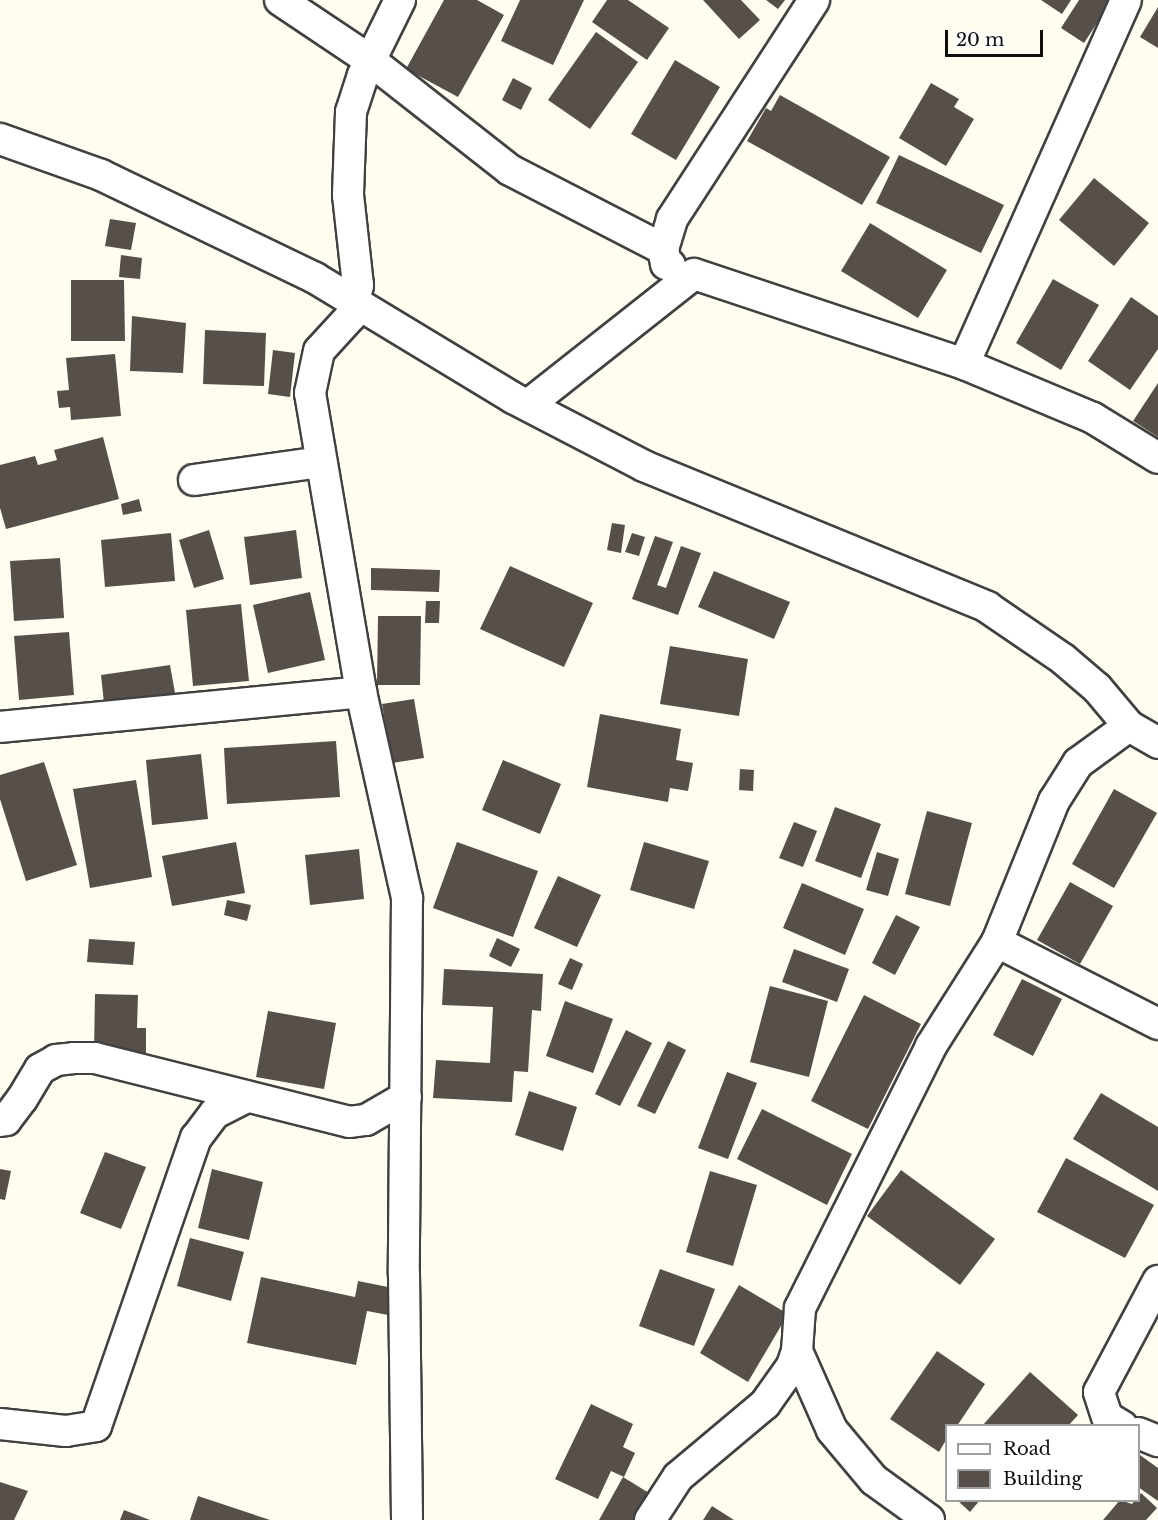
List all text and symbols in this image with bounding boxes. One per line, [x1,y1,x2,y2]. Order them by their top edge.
scale bar [948,18,1046,56]
text: 20 m [956,29,1004,51]
legend [945,1424,1140,1502]
text: Road [1003,1438,1051,1460]
text: Building [1003,1468,1082,1490]

